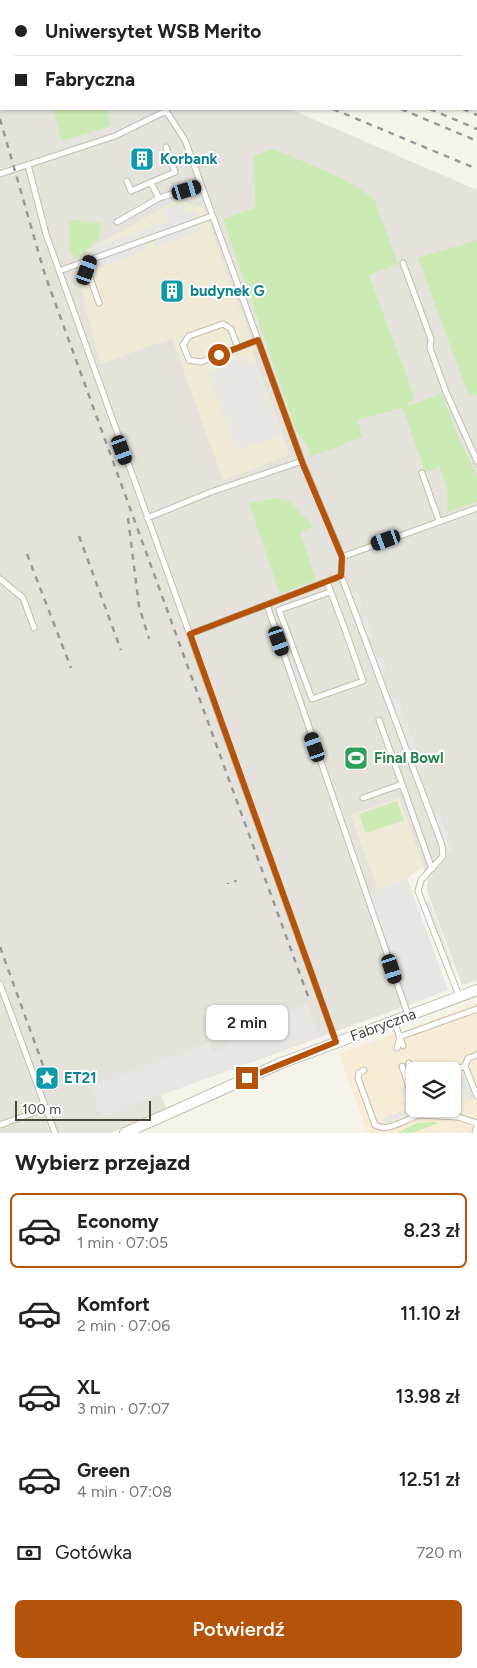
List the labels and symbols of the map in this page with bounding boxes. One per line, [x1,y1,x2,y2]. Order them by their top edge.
building icon: Korbank [129,146,155,172]
place label: Korbank [160,150,217,168]
car [170,178,203,202]
car [75,253,98,287]
building icon: budynek G [159,278,185,304]
place label: budynek G [190,282,265,300]
route start [208,344,230,366]
car [109,433,134,467]
car [369,528,402,552]
car [267,624,290,658]
car [303,730,326,764]
sports icon: Final Bowl [343,745,369,771]
place label: Final Bowl [374,749,444,767]
car [380,952,403,986]
street label: Fabryczna [348,1005,418,1045]
callout: 2 min [206,1006,288,1040]
place icon: ET21 [34,1065,60,1091]
route end [236,1067,258,1089]
place label: ET21 [64,1069,97,1087]
scale bar [15,1098,151,1121]

